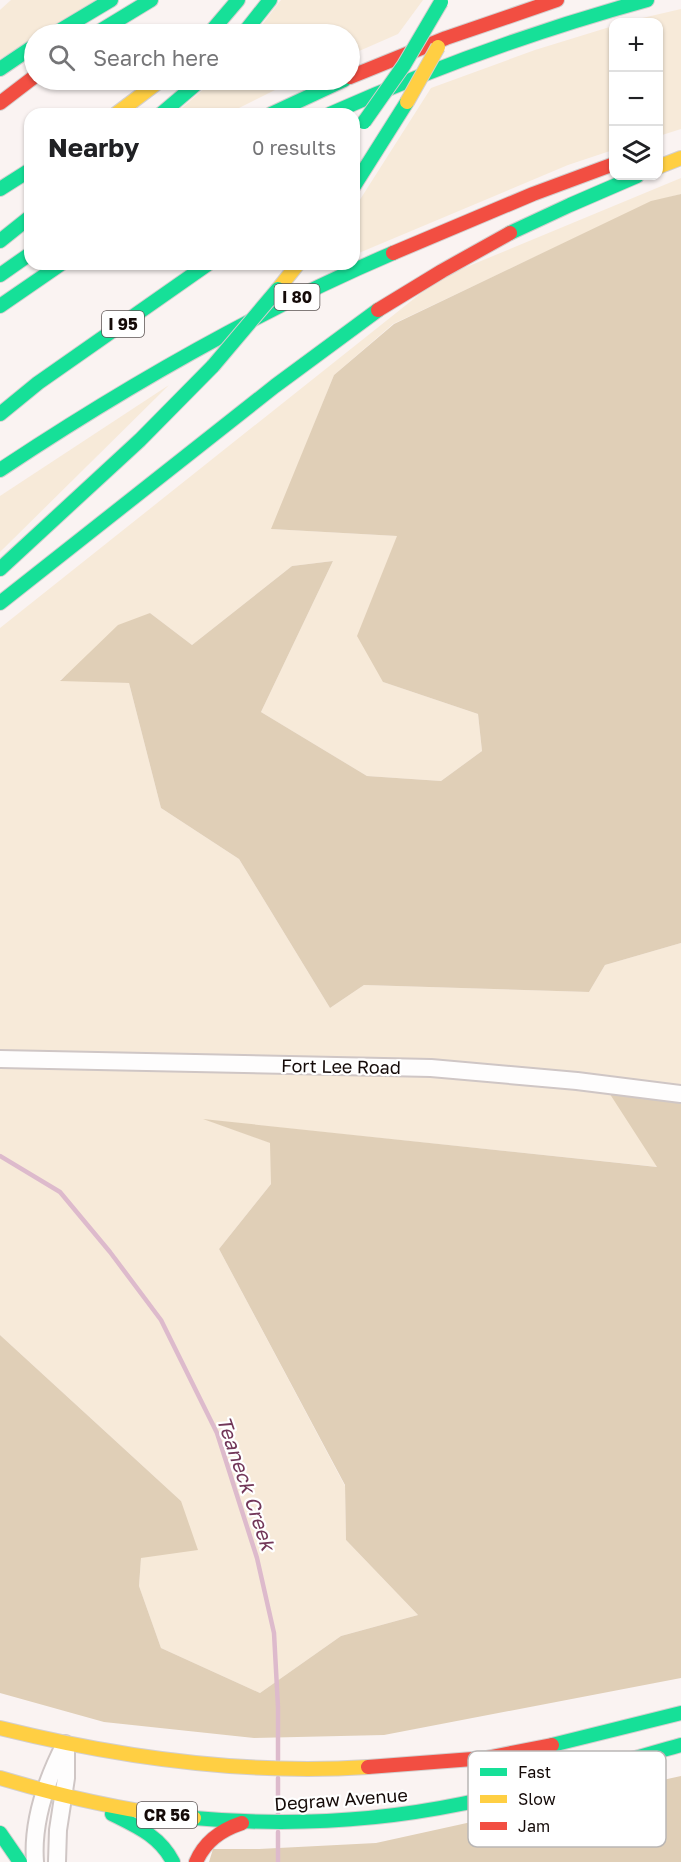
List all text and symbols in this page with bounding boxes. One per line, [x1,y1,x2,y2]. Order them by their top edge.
map controls [609,18,663,180]
button: + [609,18,663,72]
search box [24,24,360,90]
icon: search [45,41,78,74]
text: Search here [93,44,219,71]
button: − [609,72,663,126]
button: layers [609,126,663,180]
text: Nearby [48,132,139,163]
text: 0 results [252,135,336,159]
road number: I 80 [274,284,320,310]
road number: I 95 [102,311,144,337]
street label: Fort Lee Road [281,1054,401,1078]
water label: Teaneck Creek [213,1413,282,1556]
legend [468,1751,666,1847]
text: Fast [518,1762,551,1782]
street label: Degraw Avenue [274,1783,408,1815]
text: Slow [518,1789,556,1809]
road number: CR 56 [137,1802,197,1828]
text: Jam [518,1816,550,1836]

